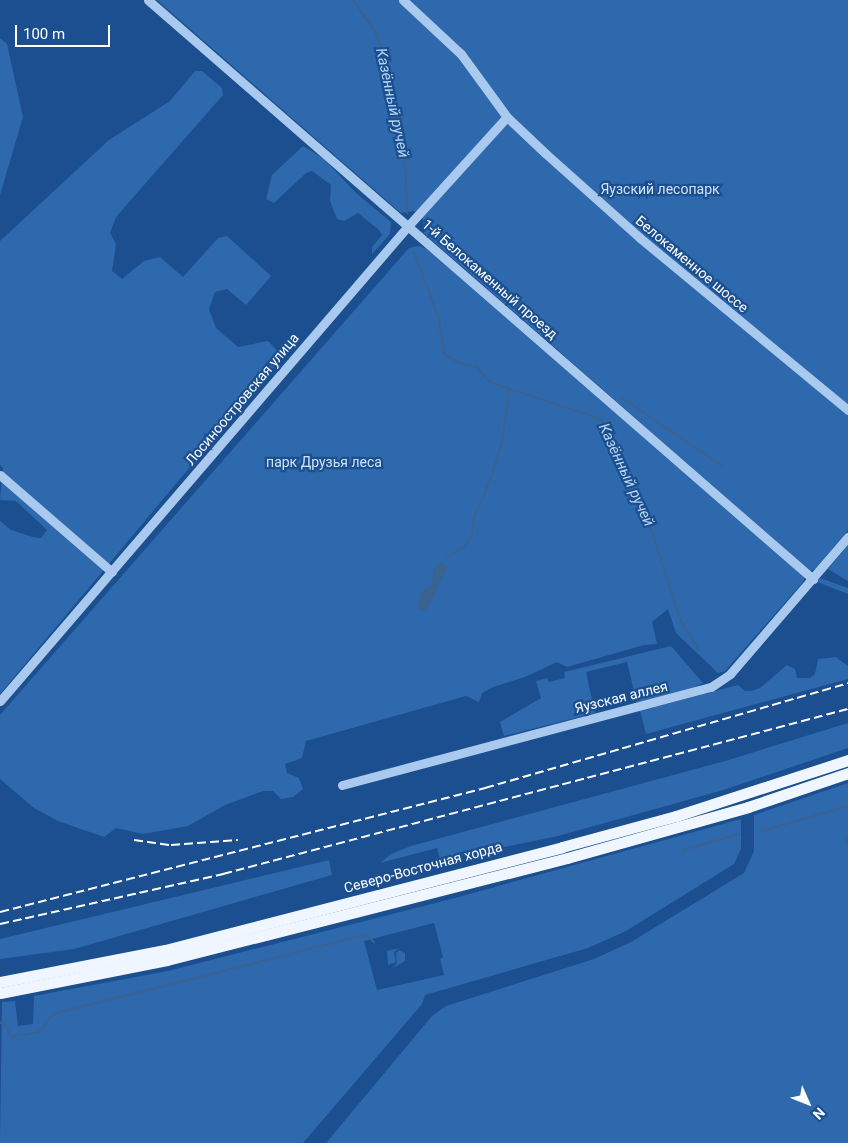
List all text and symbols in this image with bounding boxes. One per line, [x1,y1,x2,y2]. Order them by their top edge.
scale bar [18,15,112,47]
text: 100 m [23,25,65,43]
water label: Казённый ручей [372,47,412,159]
park label: Яузский лесопарк [600,181,720,197]
street label: Белокаменное шоссе [632,212,752,316]
street label: 1-й Белокаменный проезд [419,216,561,342]
street label: Лосиноостровская улица [182,329,302,469]
water label: Казённый ручей [594,421,658,529]
park label: парк Друзья леса [266,454,382,470]
street label: Яузская аллея [573,677,669,717]
street label: Северо-Восточная хорда [342,838,504,896]
north arrow [783,1078,833,1128]
text: N [810,1104,828,1123]

